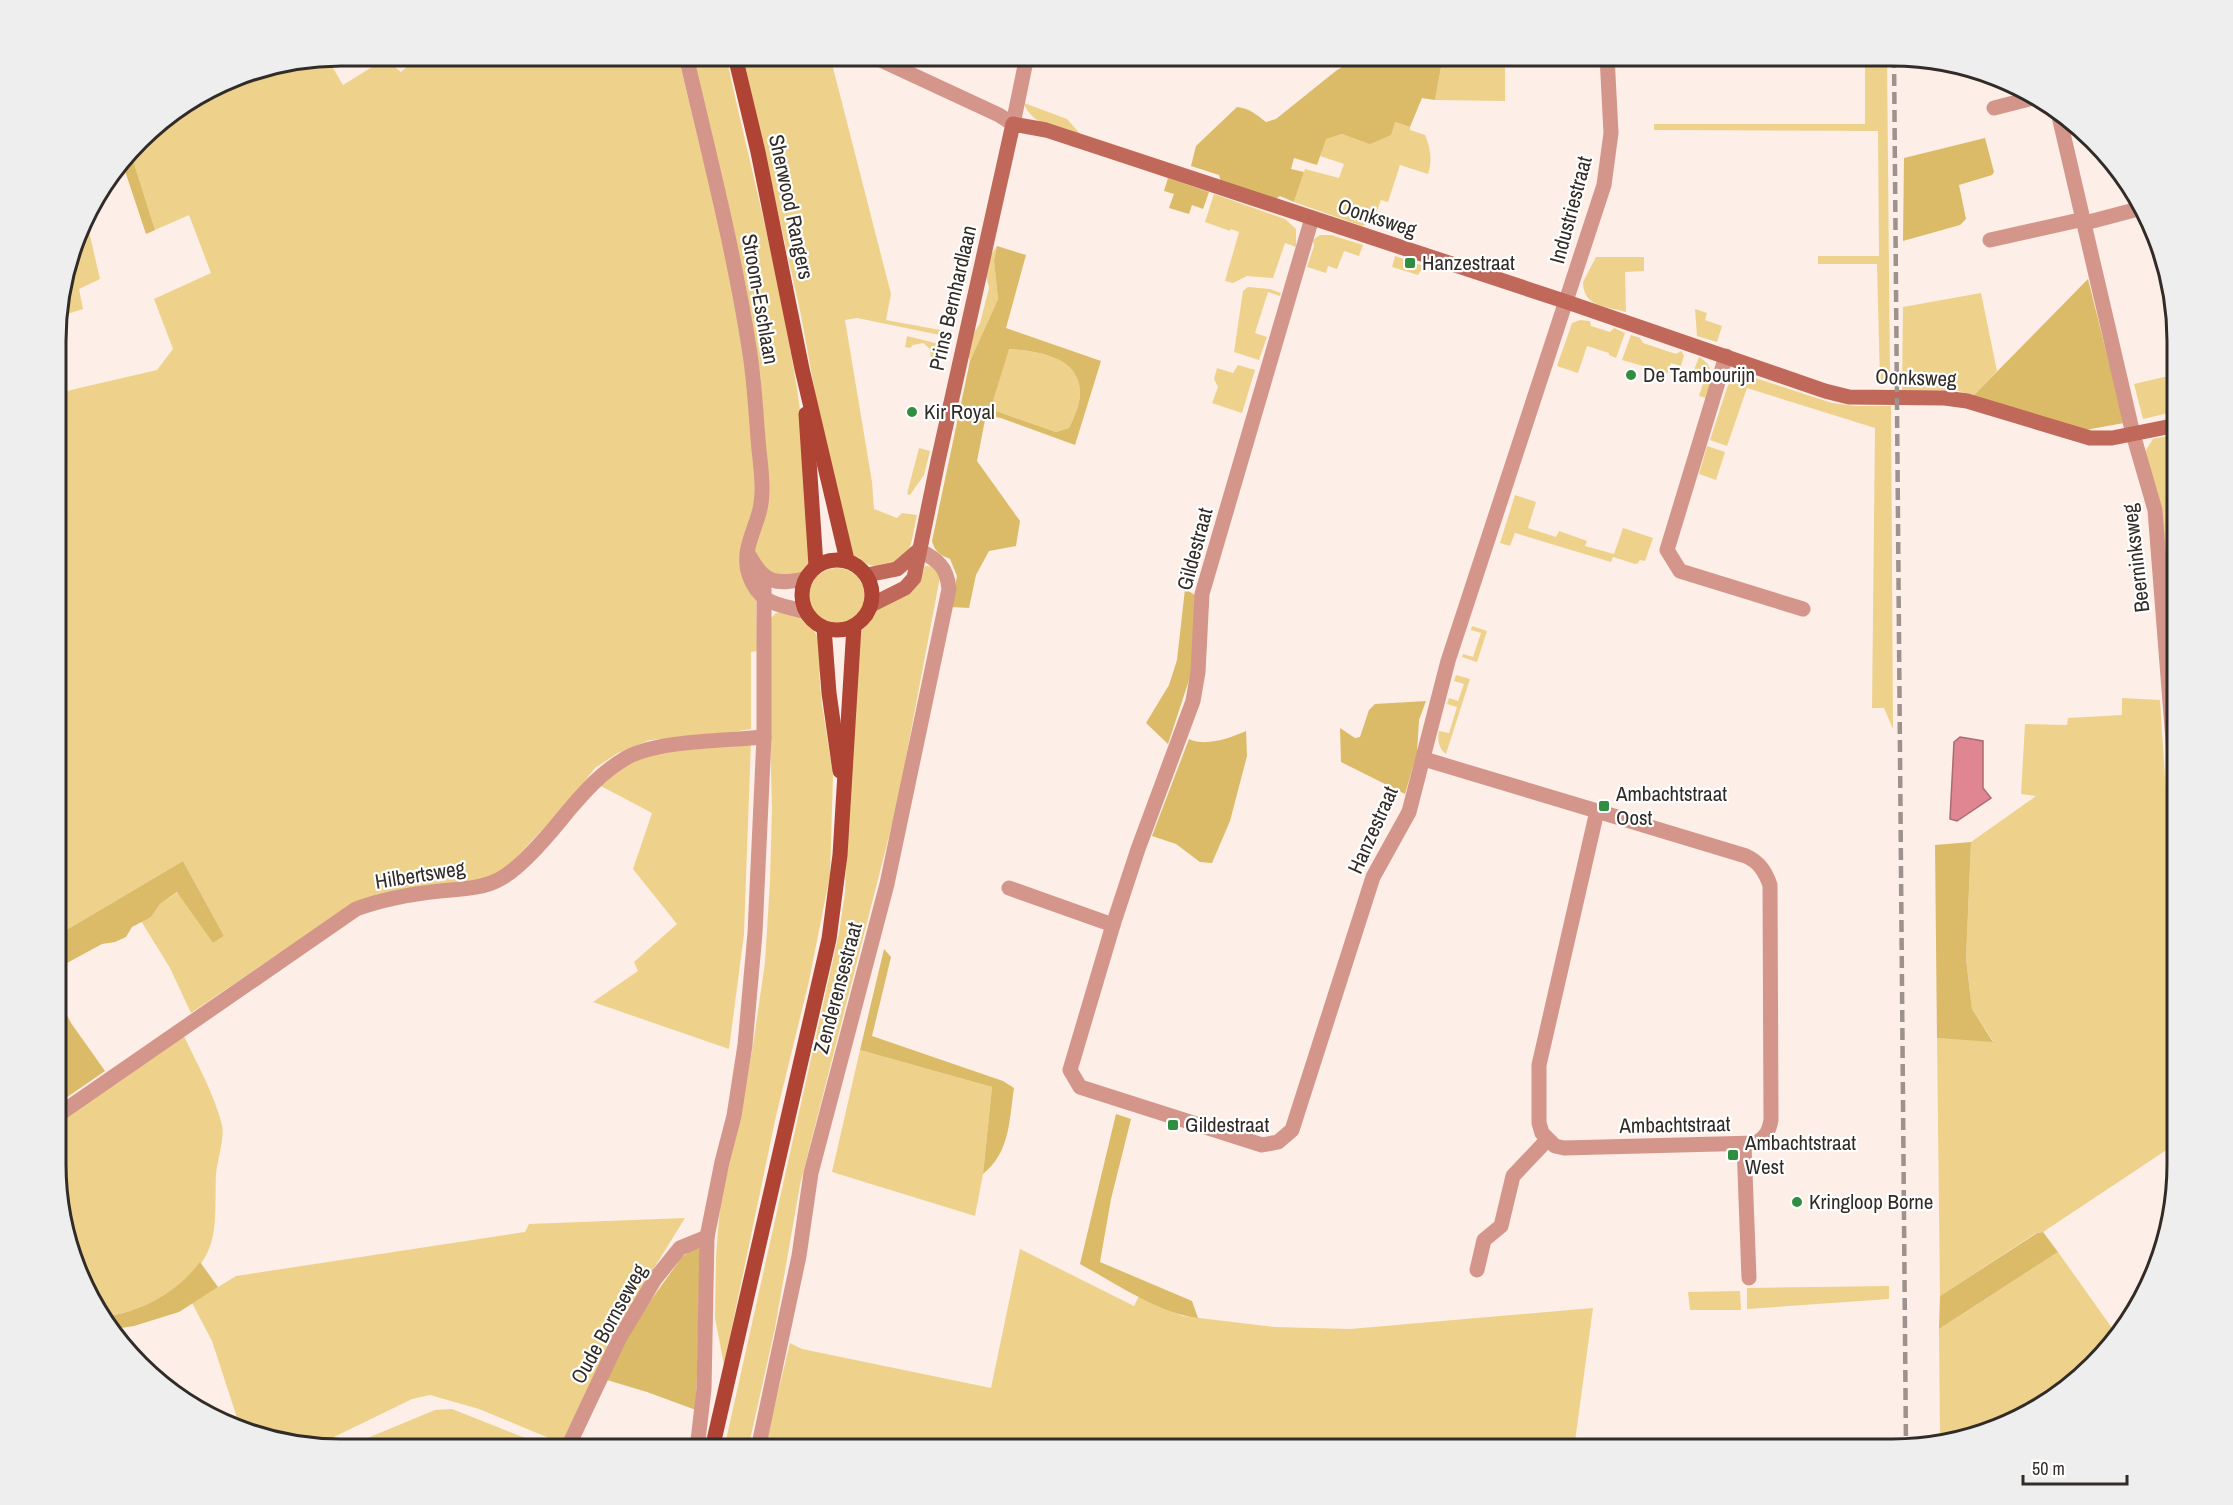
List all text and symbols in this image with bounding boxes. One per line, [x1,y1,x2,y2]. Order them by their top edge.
street label: Sherwood Rangers [762,132,821,282]
street label: Industriestraat [1542,153,1599,267]
street label: Oonksweg [1334,191,1421,244]
street label: Prins Bernhardlaan [922,222,983,373]
street label: Stroom-Eschlaan [735,231,786,366]
place label: Hanzestraat [1422,248,1515,277]
marker: Hanzestraat [1403,256,1417,270]
place label: De Tambourijn [1643,360,1755,389]
street label: Oonksweg [1875,362,1958,393]
marker: De Tambourijn [1624,368,1638,382]
place label: Kir Royal [924,397,995,426]
marker: Kir Royal [905,405,919,419]
street label: Beerninksweg [2114,502,2157,614]
street label: Gildestraat [1170,504,1219,593]
place label: Ambachtstraat Oost [1615,779,1727,832]
street label: Hanzestraat [1340,781,1405,878]
marker: Ambachtstraat Oost [1597,799,1611,813]
street label: Hilbertsweg [373,853,467,896]
street label: Zenderensestraat [806,919,869,1057]
street label: Ambachtstraat [1618,1109,1731,1140]
place label: Gildestraat [1185,1110,1269,1139]
marker: Gildestraat [1166,1118,1180,1132]
place label: Ambachtstraat West [1744,1128,1856,1181]
marker: Ambachtstraat West [1726,1148,1740,1162]
place label: Kringloop Borne [1809,1187,1933,1216]
marker: Kringloop Borne [1790,1195,1804,1209]
street label: Oude Bornseweg [564,1258,654,1389]
scale bar [2023,1448,2126,1486]
text: 50 m [2032,1456,2065,1481]

